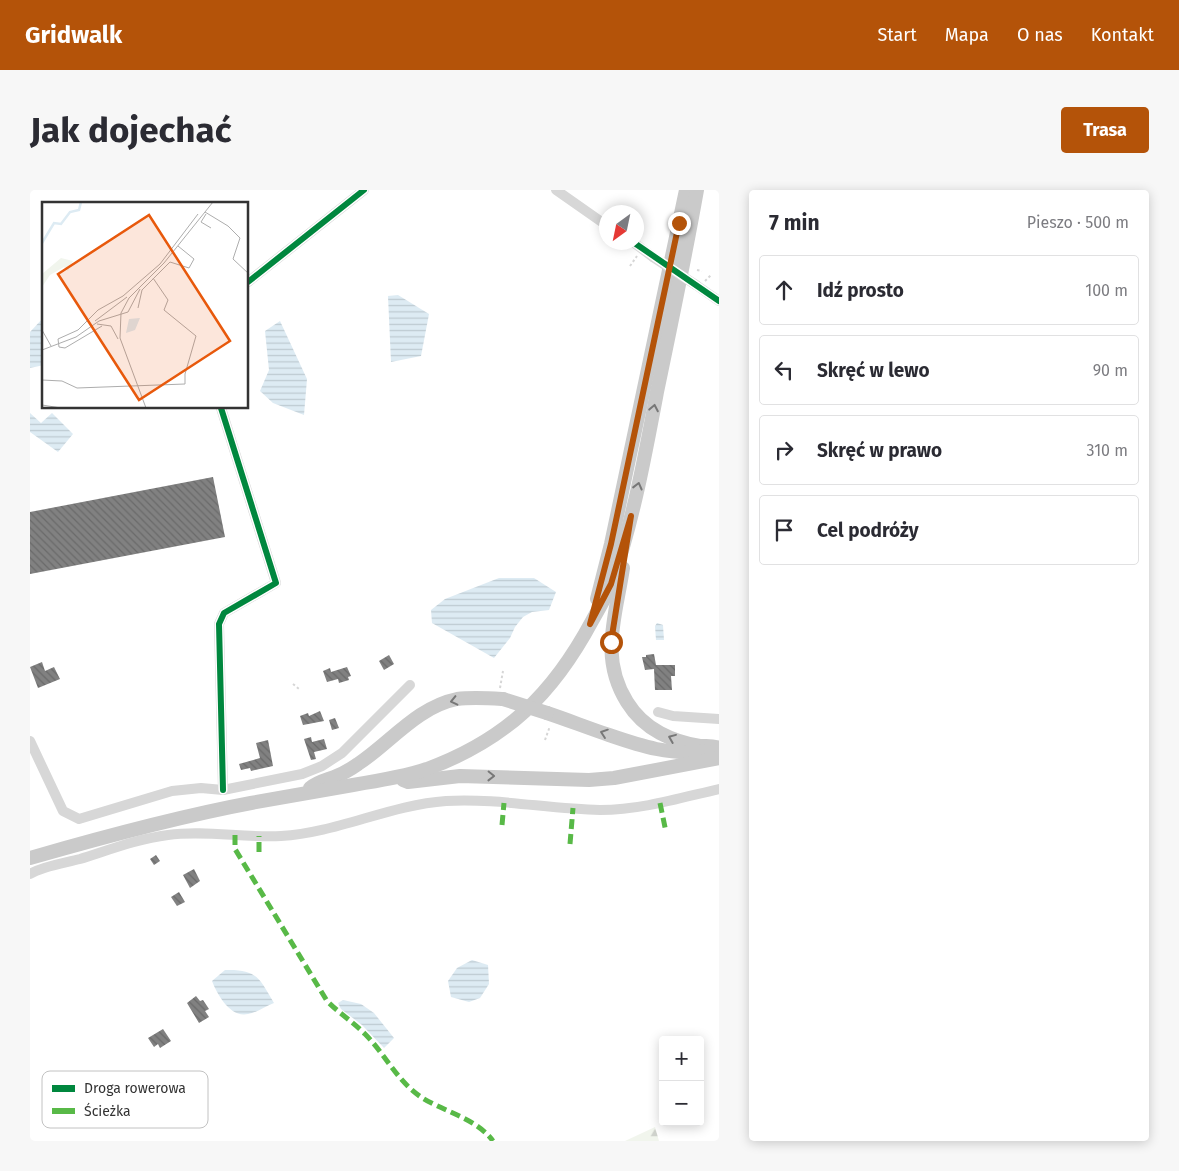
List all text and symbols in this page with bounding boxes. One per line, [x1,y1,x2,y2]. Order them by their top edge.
text: Gridwalk [25,21,122,49]
text: Start [877,24,917,46]
text: Mapa [945,24,989,46]
text: O nas [1017,24,1063,46]
text: Kontakt [1091,24,1154,46]
button: Trasa [1061,107,1149,153]
text: Jak dojechać [30,109,231,151]
inset map [42,202,249,409]
north arrow [599,205,644,250]
text: 7 min [769,210,820,236]
route end [668,212,691,235]
text: Pieszo · 500 m [1027,213,1129,232]
icon: ahead [770,276,798,304]
text: Idź prosto [817,279,904,302]
text: 100 m [1085,281,1128,300]
icon: left [770,356,798,384]
text: Skręć w lewo [817,359,930,382]
text: 90 m [1093,361,1128,380]
one-way arrow [649,403,659,412]
icon: right [770,436,798,464]
text: Skręć w prawo [817,439,942,462]
text: 310 m [1087,441,1128,460]
one-way arrow [632,481,643,490]
icon: arrive [770,516,798,544]
text: Cel podróży [817,519,919,542]
route start [600,631,623,654]
one-way arrow [450,695,459,706]
one-way arrow [600,729,608,739]
one-way arrow [668,734,677,744]
one-way arrow [488,771,496,781]
map controls [659,1036,704,1126]
button: + [659,1036,704,1081]
legend [42,1071,208,1128]
text: Droga rowerowa [84,1080,186,1097]
button: − [659,1081,704,1126]
text: Ścieżka [84,1102,131,1120]

